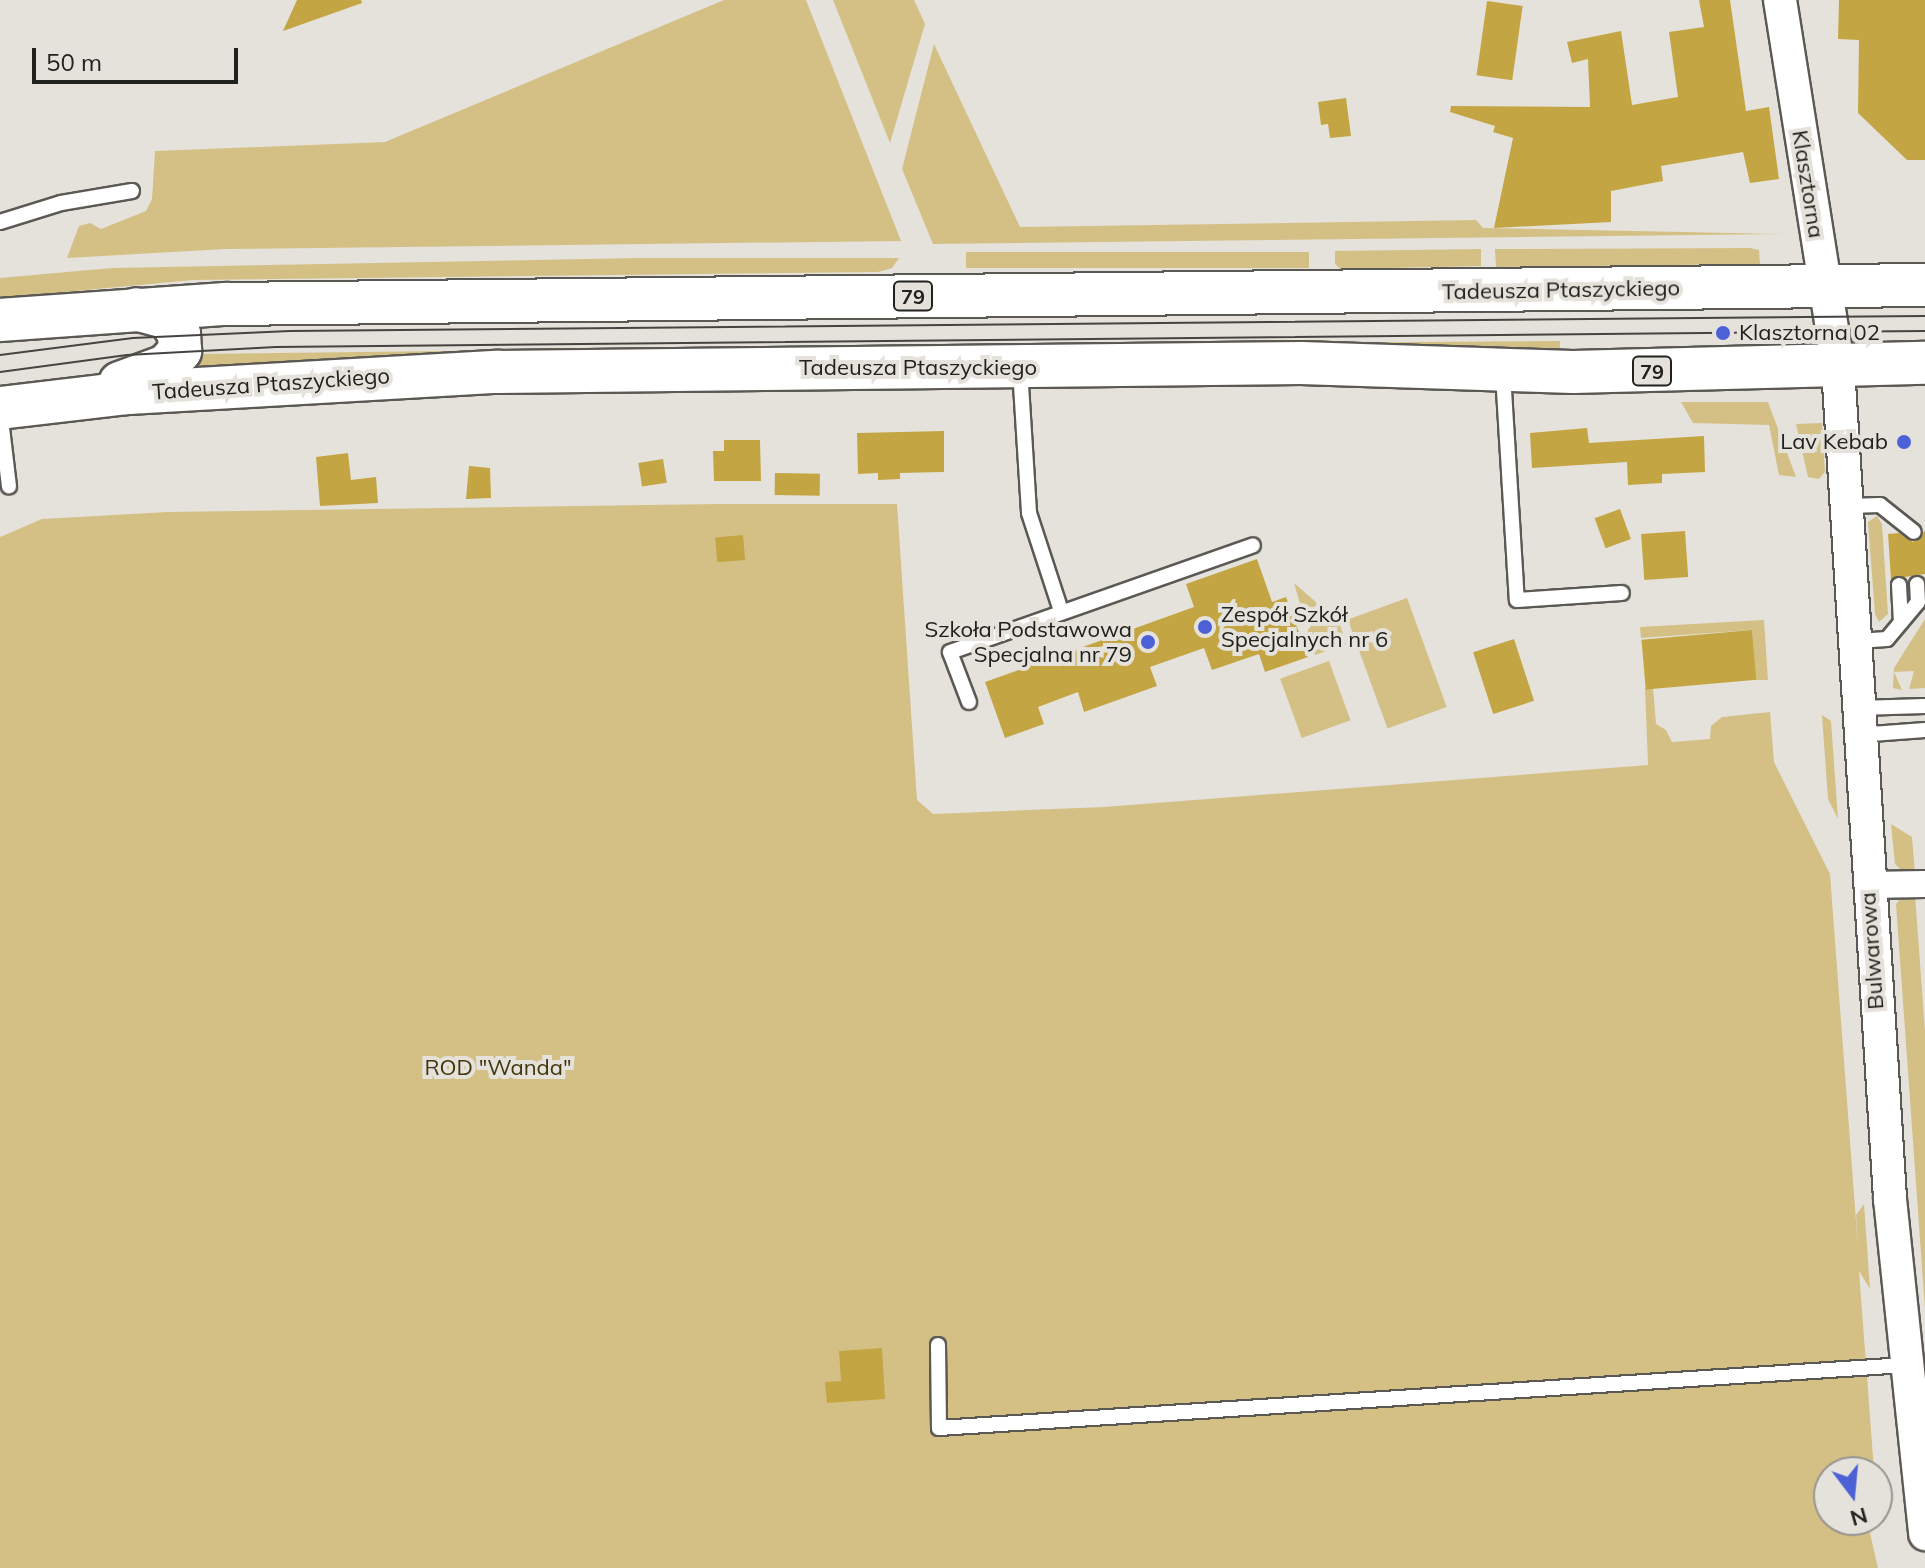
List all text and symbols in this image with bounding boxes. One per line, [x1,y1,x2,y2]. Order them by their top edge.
scale bar [36,32,242,82]
text: 50 m [46,47,102,77]
street label: Klasztorna [1786,128,1830,240]
street label: Tadeusza Ptaszyckiego [1442,275,1680,305]
road number: 79 [893,280,933,312]
place label: Klasztorna 02 [1739,320,1880,346]
marker: Klasztorna 02 [1714,324,1732,342]
street label: Tadeusza Ptaszyckiego [799,355,1037,381]
road number: 79 [1632,355,1672,387]
street label: Tadeusza Ptaszyckiego [151,363,391,405]
place label: Lav Kebab [1780,429,1888,455]
marker: Lav Kebab [1895,433,1913,451]
place label: Zespół Szkół Specjalnych nr 6 [1221,601,1388,652]
place label: Szkoła Podstawowa Specjalna nr 79 [924,616,1132,668]
marker: Zespół Szkół Specjalnych nr 6 [1196,618,1214,636]
marker: Szkoła Podstawowa Specjalna nr 79 [1139,633,1157,651]
street label: Bulwarowa [1855,892,1889,1010]
park label: ROD "Wanda" [424,1055,572,1081]
north arrow [1813,1456,1893,1536]
text: N [1847,1501,1871,1533]

